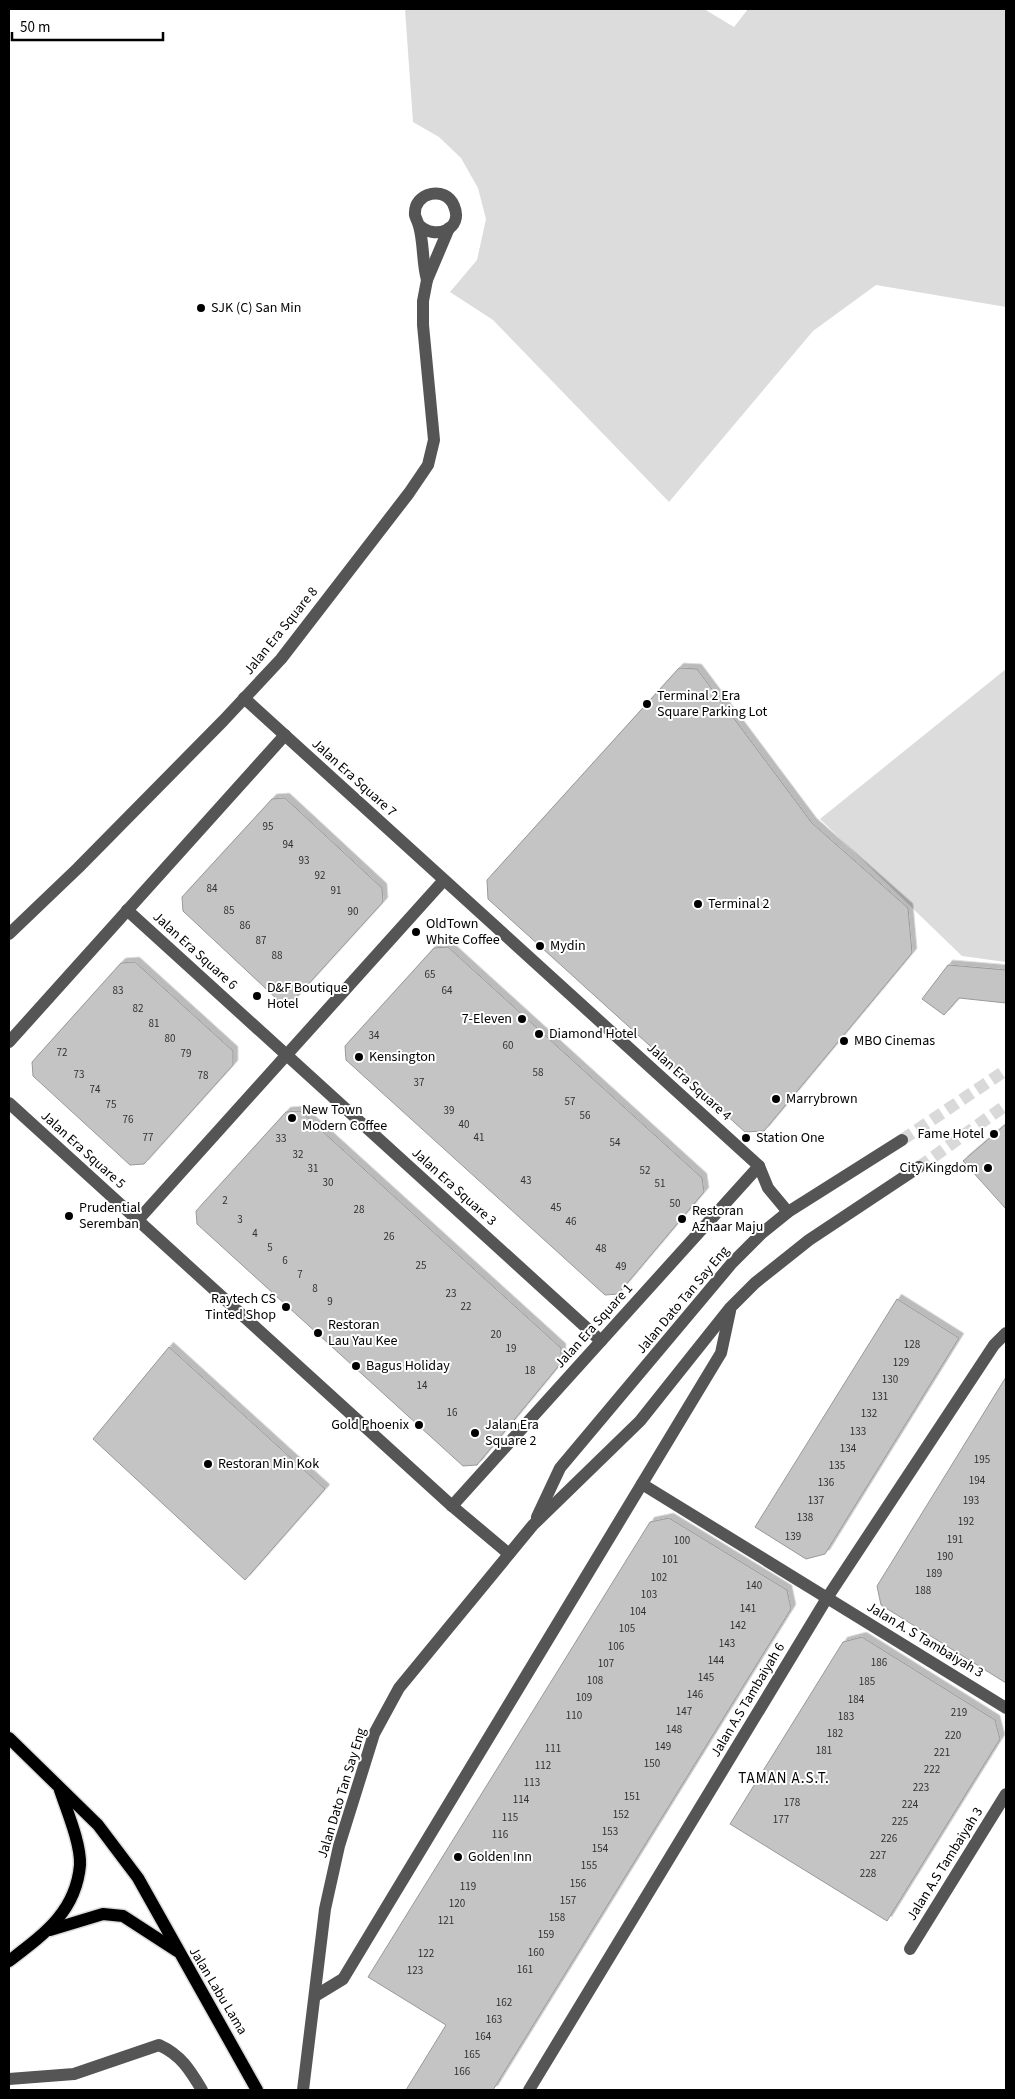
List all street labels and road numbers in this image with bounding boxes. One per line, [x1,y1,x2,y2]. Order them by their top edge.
street label: Jalan Era Square 8 [239,583,323,679]
street label: Jalan Era Square 7 [307,734,401,822]
street label: Jalan Era Square 6 [148,907,242,995]
street label: Jalan Era Square 4 [642,1038,736,1126]
street label: Jalan Era Square 5 [36,1106,130,1194]
street label: Jalan Era Square 3 [407,1143,501,1231]
street label: Jalan Dato Tan Say Eng [632,1242,734,1358]
street label: Jalan Era Square 1 [550,1279,638,1373]
street label: Jalan A. S Tambaiyah 3 [863,1597,987,1683]
street label: Jalan A.S Tambaiyah 6 [706,1639,790,1761]
street label: Jalan Dato Tan Say Eng [313,1725,371,1861]
street label: Jalan A.S Tambaiyah 3 [902,1804,988,1924]
street label: Jalan Labu Lama [184,1943,252,2039]

